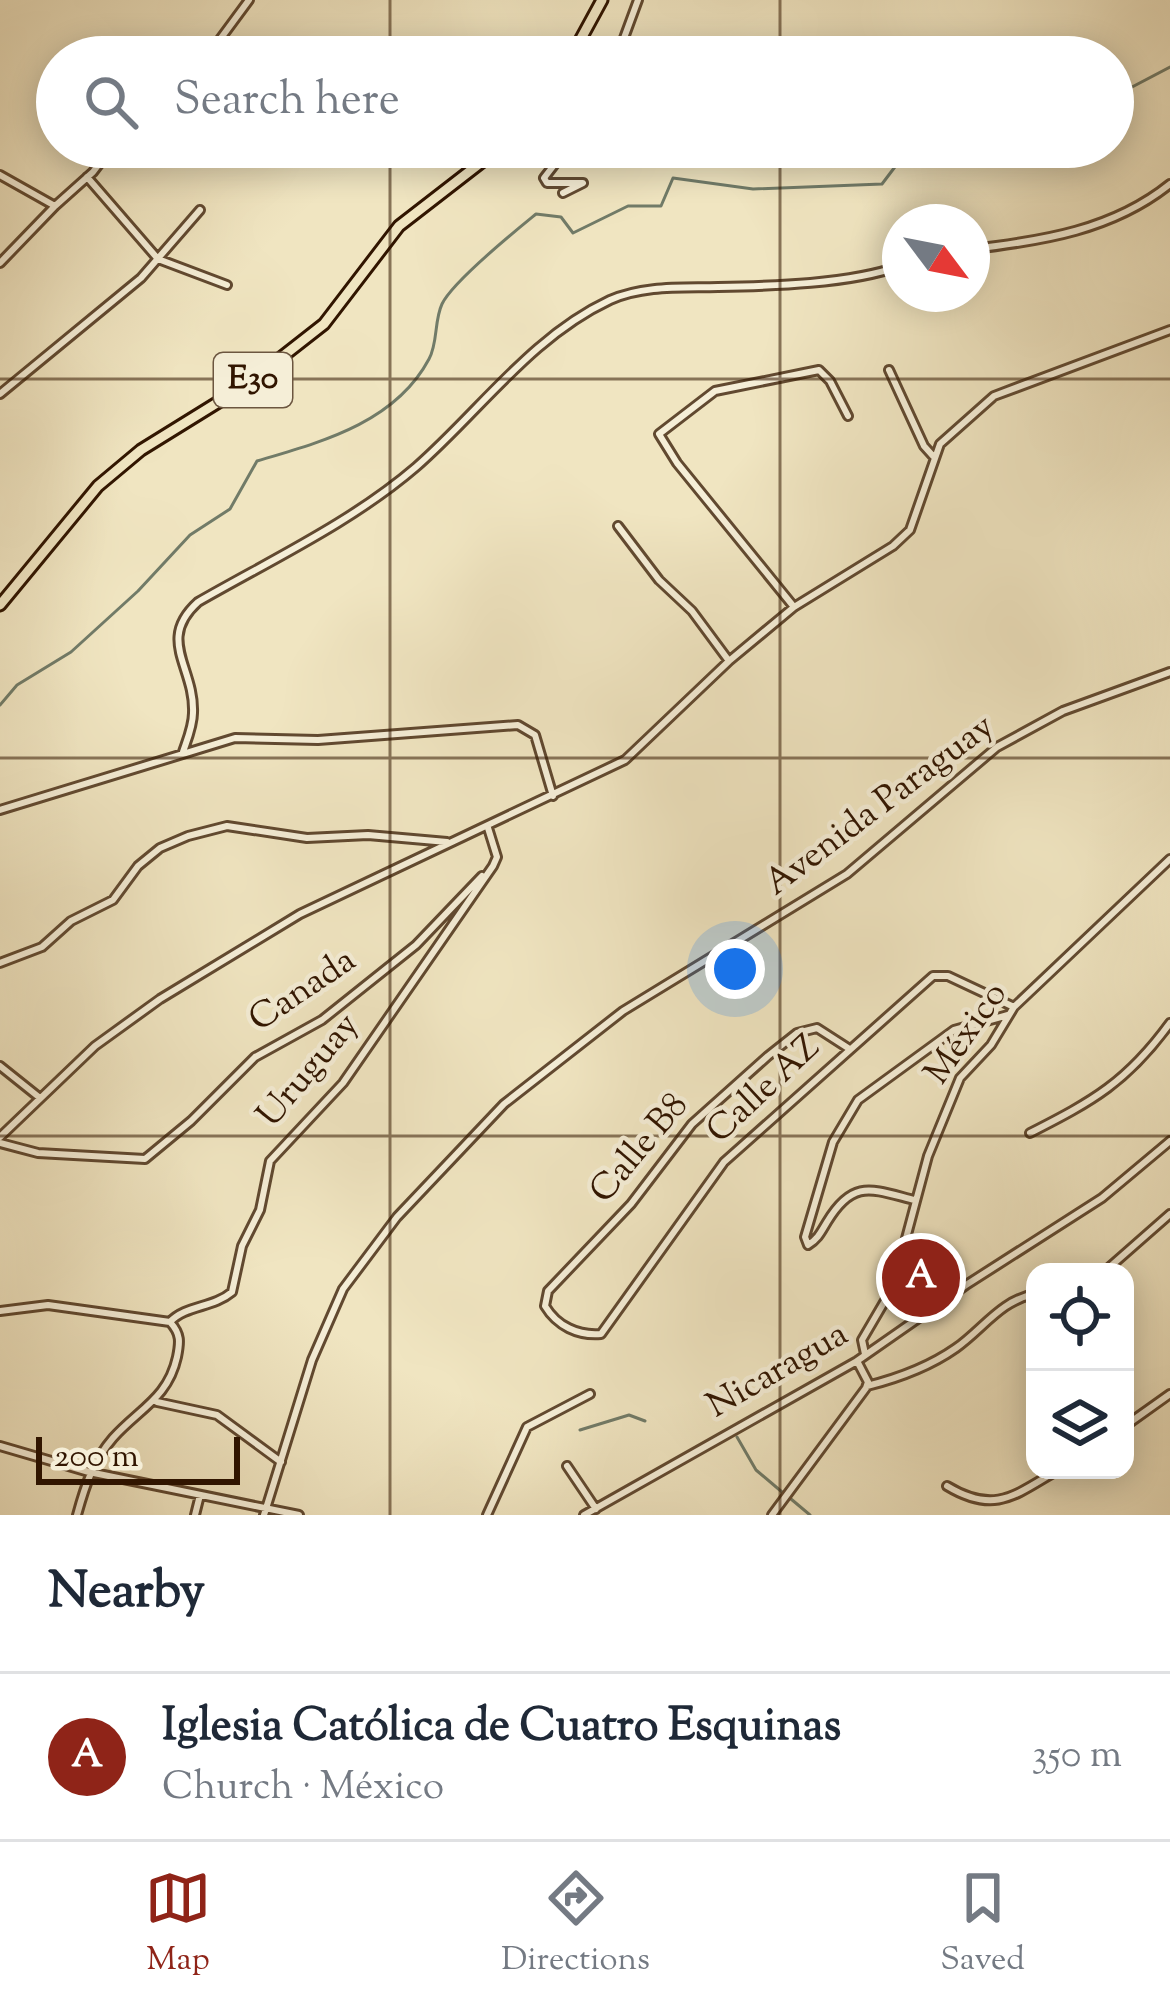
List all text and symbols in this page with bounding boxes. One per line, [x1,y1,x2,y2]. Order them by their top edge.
search box [36,36,1134,168]
icon: search [78,69,144,135]
text: Search here [174,70,400,135]
north arrow [882,204,990,312]
road number: E30 [214,353,292,407]
street label: Avenida Paraguay [754,702,1006,910]
street label: Canada [239,936,367,1046]
your location [705,939,765,999]
street label: México [913,972,1021,1096]
street label: Uruguay [245,1002,373,1140]
street label: Calle AZ [696,1024,832,1156]
street label: Calle B8 [578,1083,702,1215]
pin: A [882,1233,960,1323]
map controls [1026,1263,1134,1479]
button: locate [1026,1263,1134,1371]
street label: Nicaragua [698,1310,858,1432]
button: layers [1026,1371,1134,1479]
scale bar [36,1431,240,1484]
text: 200 m [54,1434,139,1482]
text: Nearby [48,1557,205,1630]
text: Iglesia Católica de Cuatro Esquinas [162,1696,841,1761]
text: A [71,1729,103,1785]
text: 350 m [1032,1729,1122,1785]
text: Church · México [162,1761,444,1817]
tab: Map [145,1865,211,1985]
tab: Directions [501,1865,650,1985]
tab: Saved [940,1865,1025,1985]

